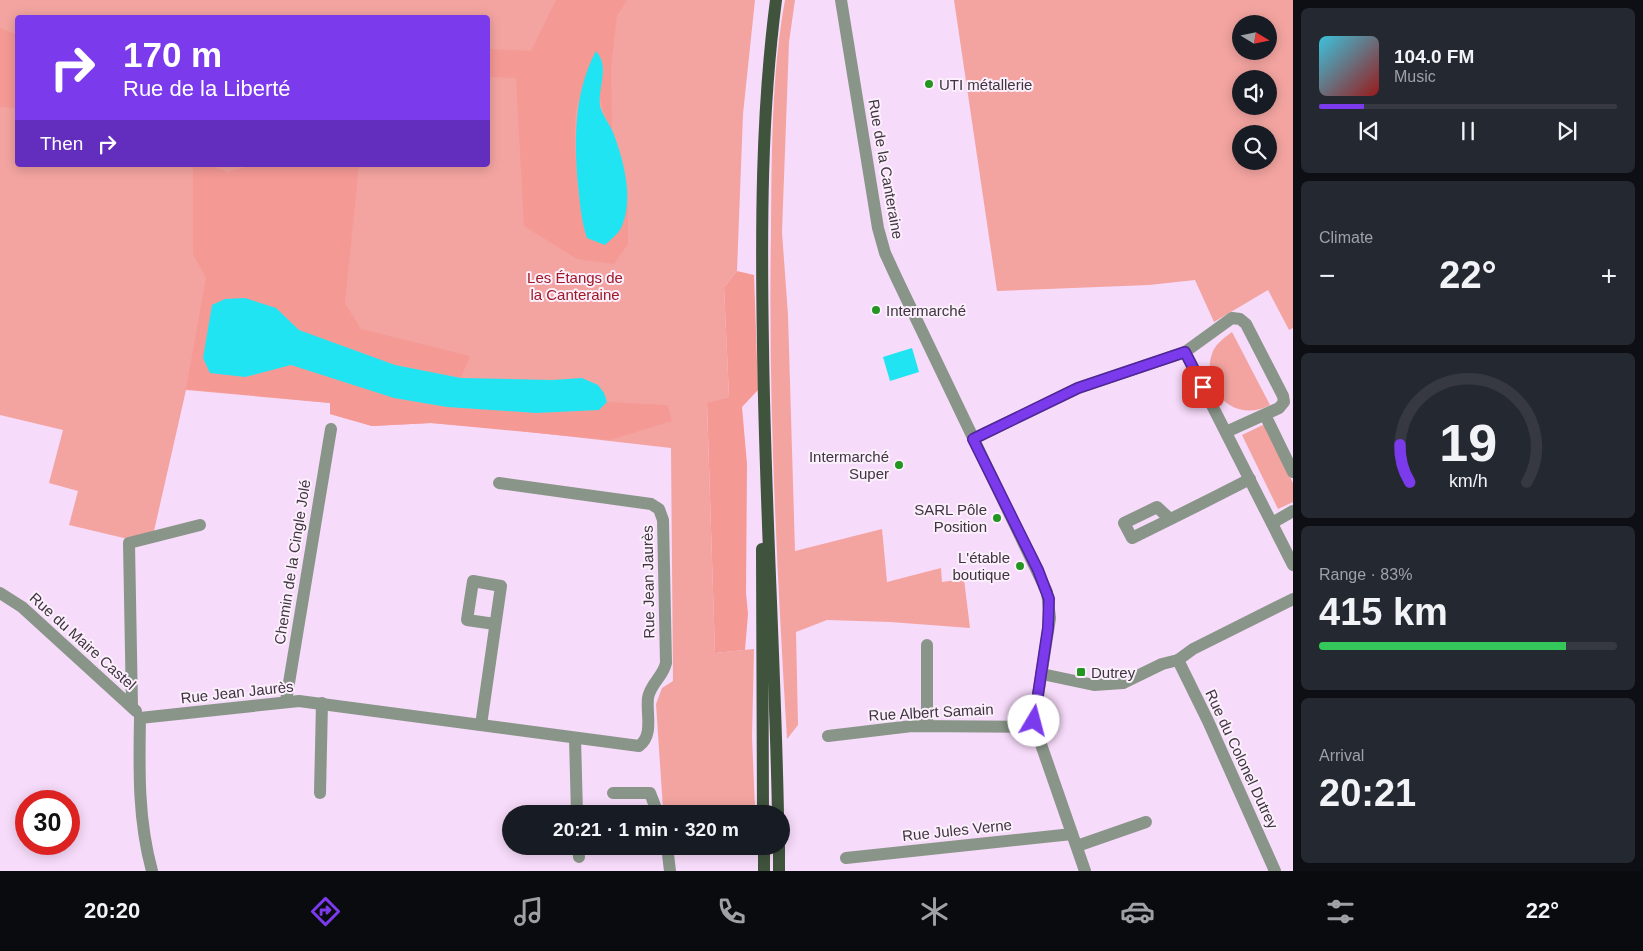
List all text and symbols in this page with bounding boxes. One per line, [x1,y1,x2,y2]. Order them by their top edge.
north arrow [1232,15,1278,60]
map controls [1232,15,1277,170]
icon: right [40,35,105,100]
text: 170 m [123,35,222,74]
text: 104.0 FM [1394,46,1474,67]
text: Music [1394,68,1436,85]
button: sound [1232,70,1277,115]
text: Rue de la Liberté [123,76,291,101]
place label: UTI métallerie [939,76,1032,93]
marker: UTI métallerie [923,78,935,90]
street label: Rue de la Canteraine [865,98,907,240]
icon: previous [1355,117,1383,145]
icon: pause [1454,117,1482,145]
icon: next [1553,117,1581,145]
button: search [1232,125,1277,170]
icon: right [93,130,121,158]
text: Then [40,133,83,154]
text: Climate [1319,229,1373,246]
text: 22° [1439,254,1497,296]
text: − [1319,260,1335,291]
text: + [1601,260,1617,291]
park label: Les Étangs de la Canteraine [527,269,623,303]
place label: Intermarché [886,302,966,319]
marker: Intermarché [870,304,882,316]
pin [1182,366,1224,408]
icon: arrive [1189,373,1217,401]
text: 19 [1439,414,1497,472]
place label: Intermarché Super [809,448,889,482]
marker: Intermarché Super [893,459,905,471]
text: km/h [1449,471,1487,491]
street label: Chemin de la Cingle Jolé [271,478,313,646]
place label: SARL Pôle Position [914,501,987,535]
marker: SARL Pôle Position [991,512,1003,524]
street label: Rue Jean Jaurès [639,525,657,639]
place label: L'étable boutique [952,549,1010,583]
marker: L'étable boutique [1014,560,1026,572]
text: Range · 83% [1319,566,1412,583]
street label: Rue du Maire Castel [27,589,139,693]
text: 415 km [1319,591,1448,633]
place label: Dutrey [1091,664,1136,681]
marker: Dutrey [1075,666,1087,678]
street label: Rue Jean Jaurès [180,678,294,706]
street label: Rue du Colonel Dutrey [1202,687,1282,832]
position arrow [1007,694,1059,746]
street label: Rue Albert Samain [868,700,994,724]
text: Arrival [1319,747,1364,764]
text: 20:21 [1319,772,1416,814]
speed limit sign: 30 [15,790,80,855]
street label: Rue Jules Verne [901,816,1013,844]
text: 20:21 · 1 min · 320 m [553,819,739,840]
icon: directions [308,894,343,929]
icon: music [511,894,546,929]
icon: phone [714,894,749,929]
icon: climate [917,894,952,929]
icon: car [1120,894,1155,929]
icon: filters [1323,894,1358,929]
text: 20:20 [84,898,140,923]
text: 22° [1526,898,1559,923]

